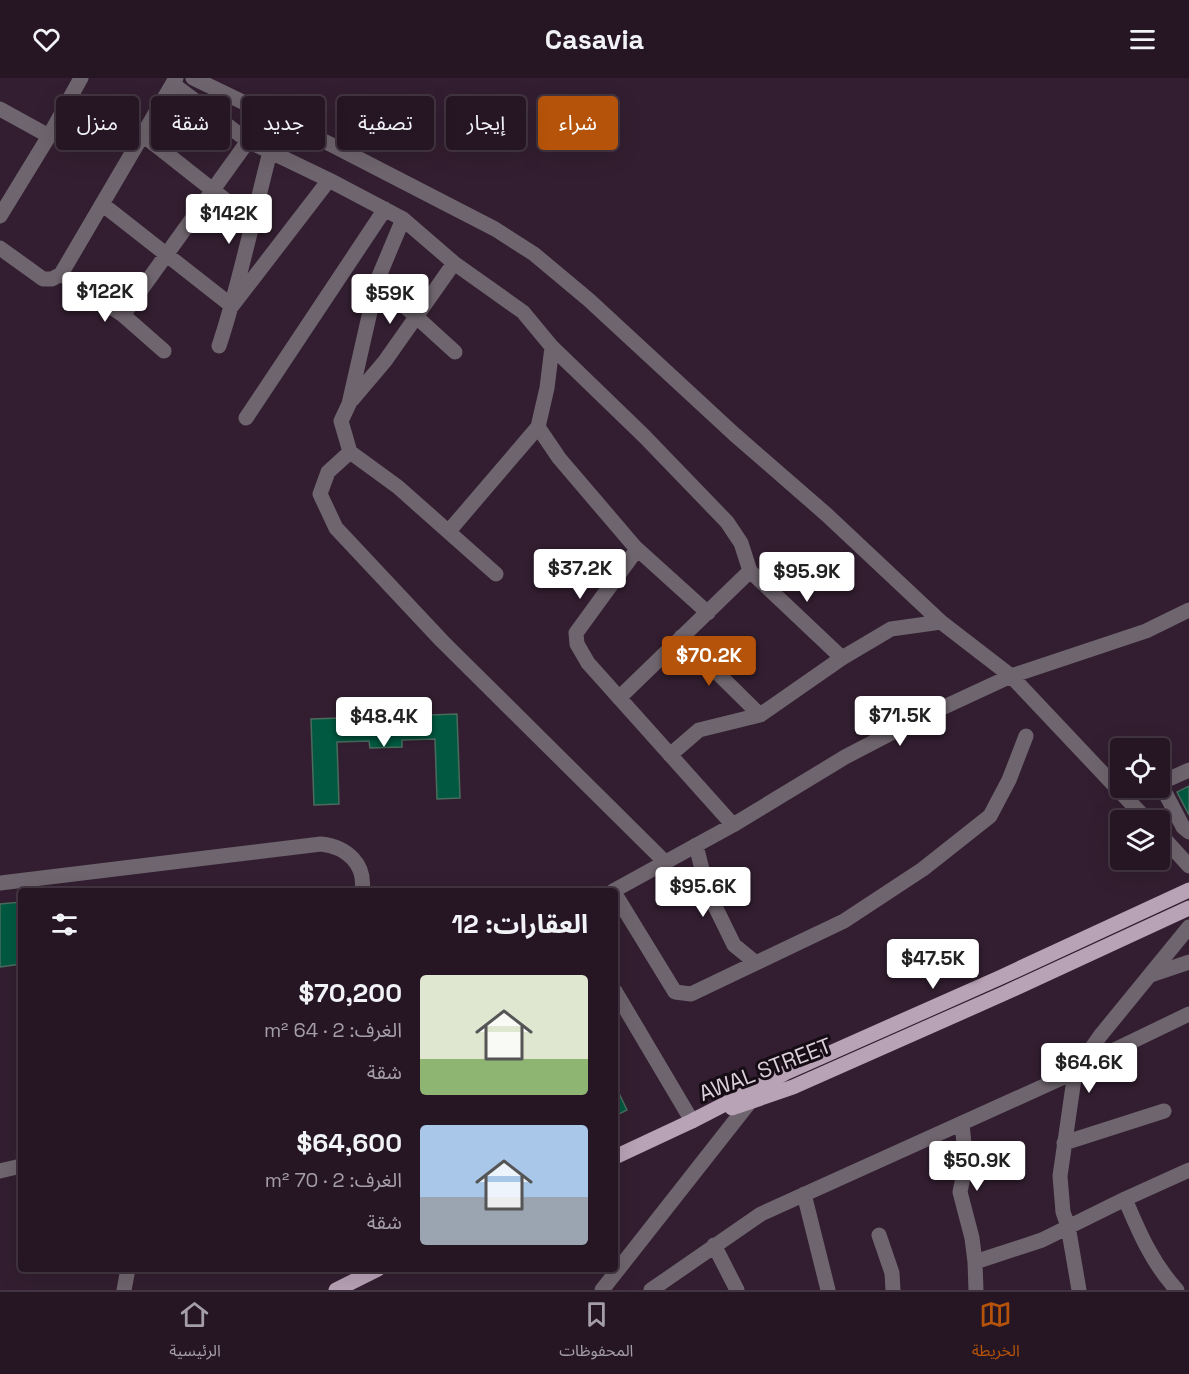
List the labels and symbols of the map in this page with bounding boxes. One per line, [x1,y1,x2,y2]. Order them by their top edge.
pin: $142K [187,194,271,245]
pin: $122K [63,272,147,323]
pin: $59K [354,274,426,325]
pin: $37.2K [531,549,629,600]
pin: $95.9K [758,552,856,603]
pin: $70.2K [660,636,758,687]
pin: $71.5K [851,696,949,747]
pin: $48.4K [335,697,433,748]
pin: $95.6K [654,867,752,918]
pin: $47.5K [884,939,982,990]
street label: AWAL STREET [695,1031,836,1107]
pin: $64.6K [1040,1043,1138,1094]
pin: $50.9K [928,1141,1026,1192]

